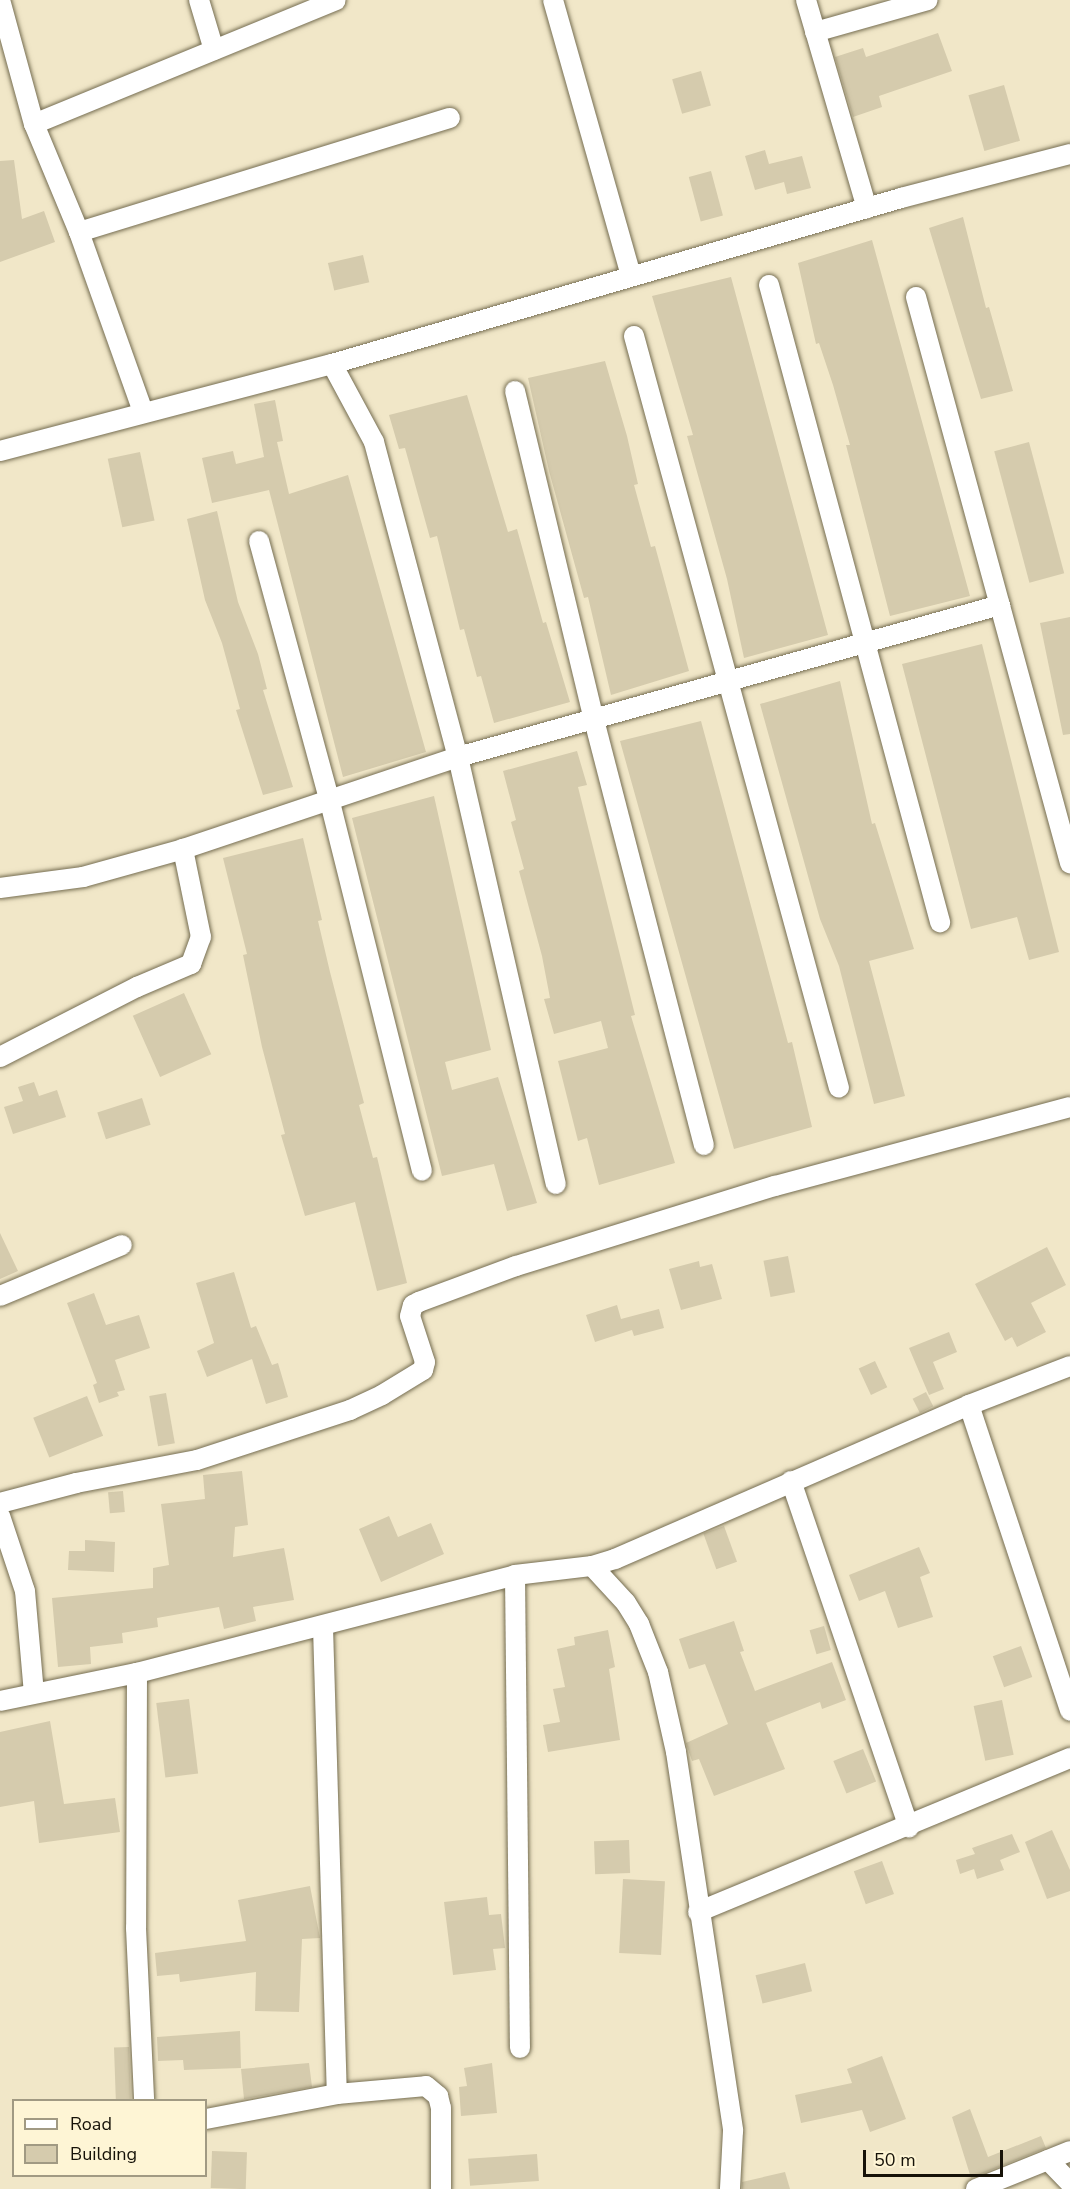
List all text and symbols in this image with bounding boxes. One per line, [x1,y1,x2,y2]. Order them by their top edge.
legend [12,2099,207,2177]
text: Road [70,2112,112,2136]
scale bar [866,2138,1006,2176]
text: Building [70,2142,137,2166]
text: 50 m [874,2148,916,2172]

